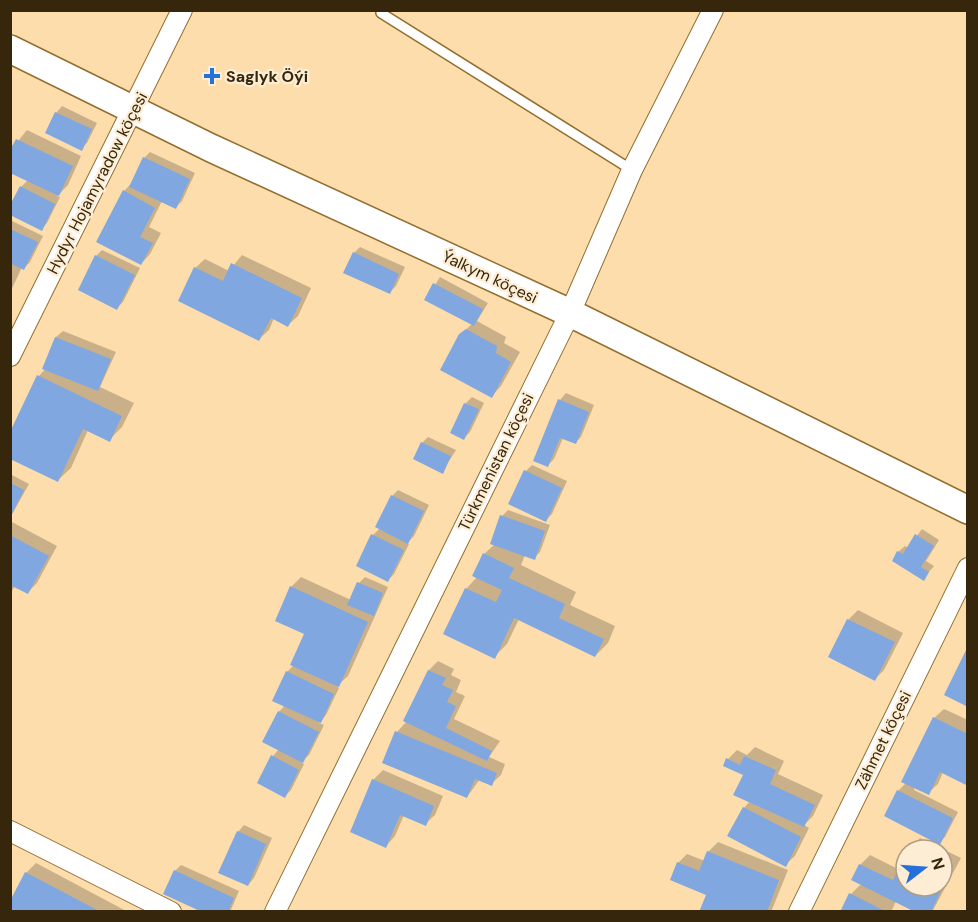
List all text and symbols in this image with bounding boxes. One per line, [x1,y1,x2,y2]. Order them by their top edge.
place label: Saglyk Öýi [226,66,308,87]
marker: Saglyk Öýi [203,67,221,85]
street label: Hydyr Hojamyradow köçesi [42,88,152,278]
street label: Ýalkym köçesi [439,246,541,308]
street label: Türkmenistan köçesi [453,390,539,534]
street label: Zähmet köçesi [850,687,916,793]
north arrow [894,838,954,898]
text: N [926,855,950,872]

